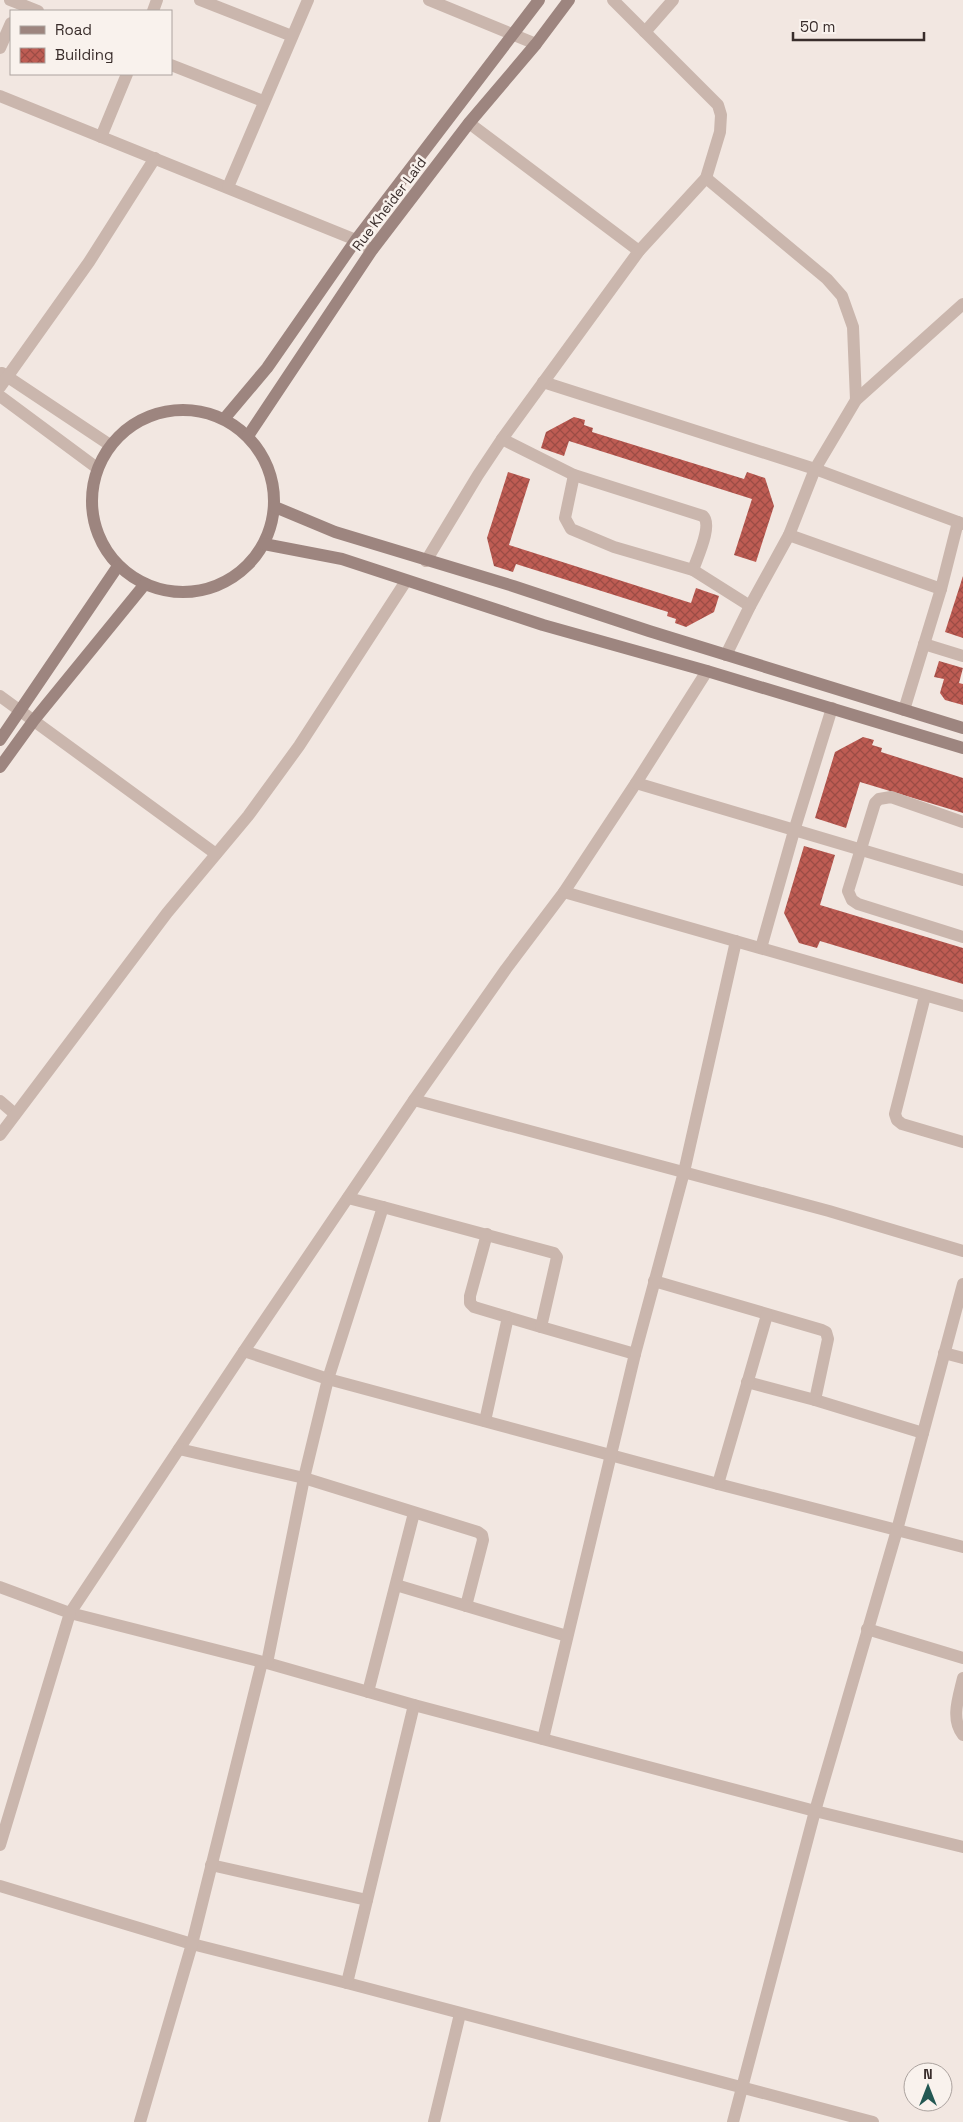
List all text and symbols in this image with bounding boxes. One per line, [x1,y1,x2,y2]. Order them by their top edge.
legend [10,10,172,75]
scale bar [793,10,924,42]
text: 50 m [800,17,835,36]
text: Road [55,20,92,39]
text: Building [55,45,114,64]
street label: Rue Kheider Laid [348,154,430,254]
north arrow [903,2062,953,2112]
text: N [923,2065,933,2083]

